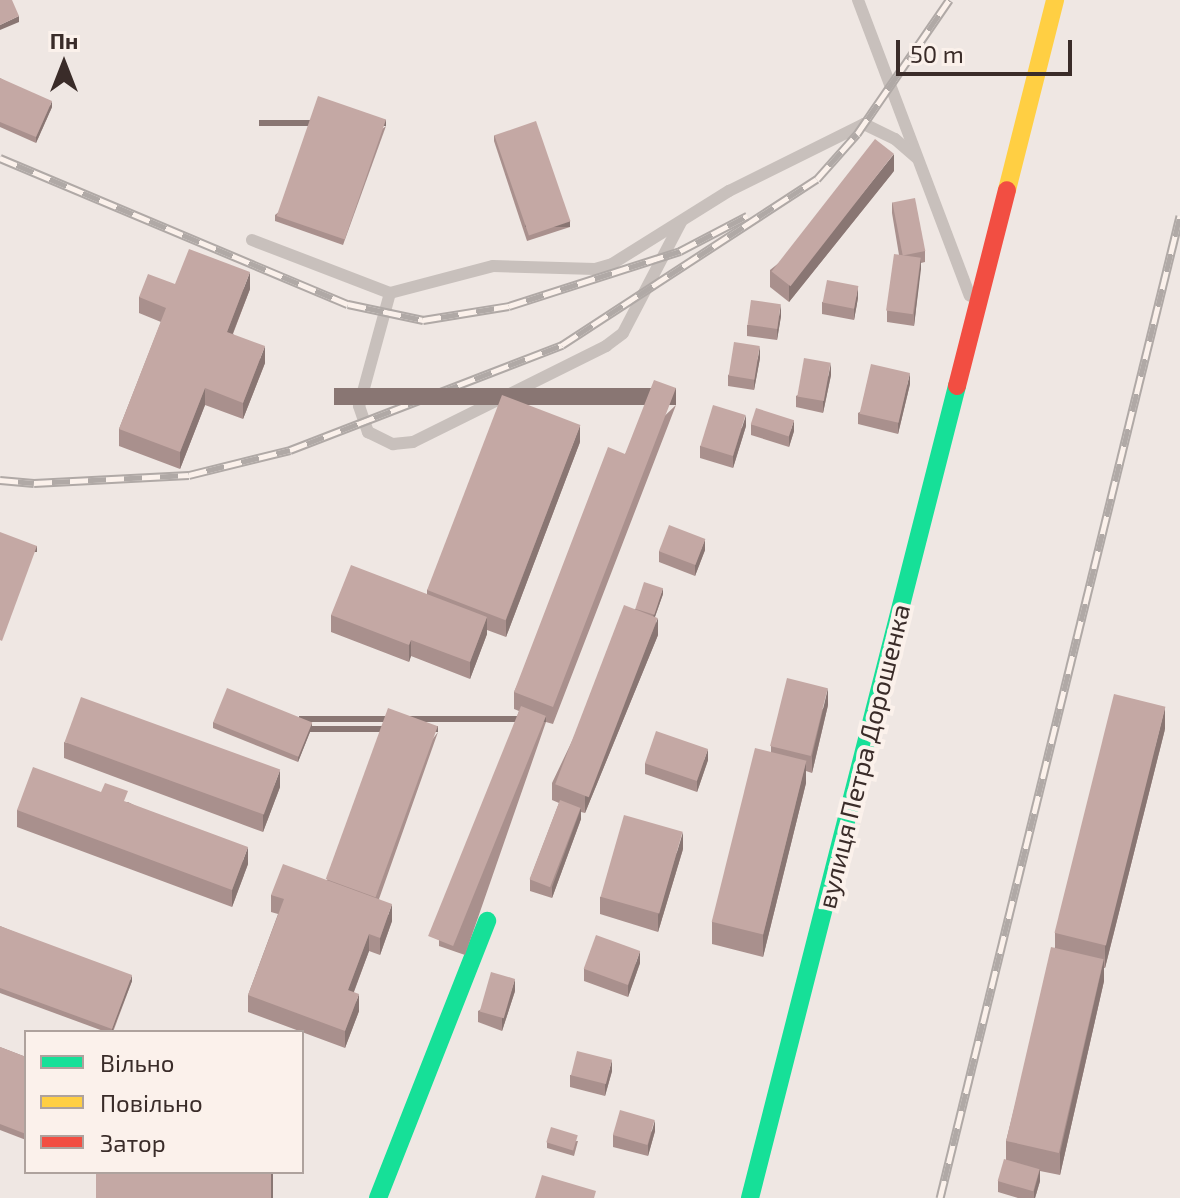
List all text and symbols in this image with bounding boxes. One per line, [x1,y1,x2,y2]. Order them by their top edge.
north arrow [24,24,104,104]
scale bar [900,24,1076,74]
text: Пн [50,27,78,53]
text: 50 m [910,39,964,68]
street label: вулиця Петра Дорошенка [810,601,916,911]
legend [24,1030,304,1174]
text: Вільно [100,1048,174,1077]
text: Повільно [100,1088,203,1117]
text: Затор [100,1128,166,1157]

